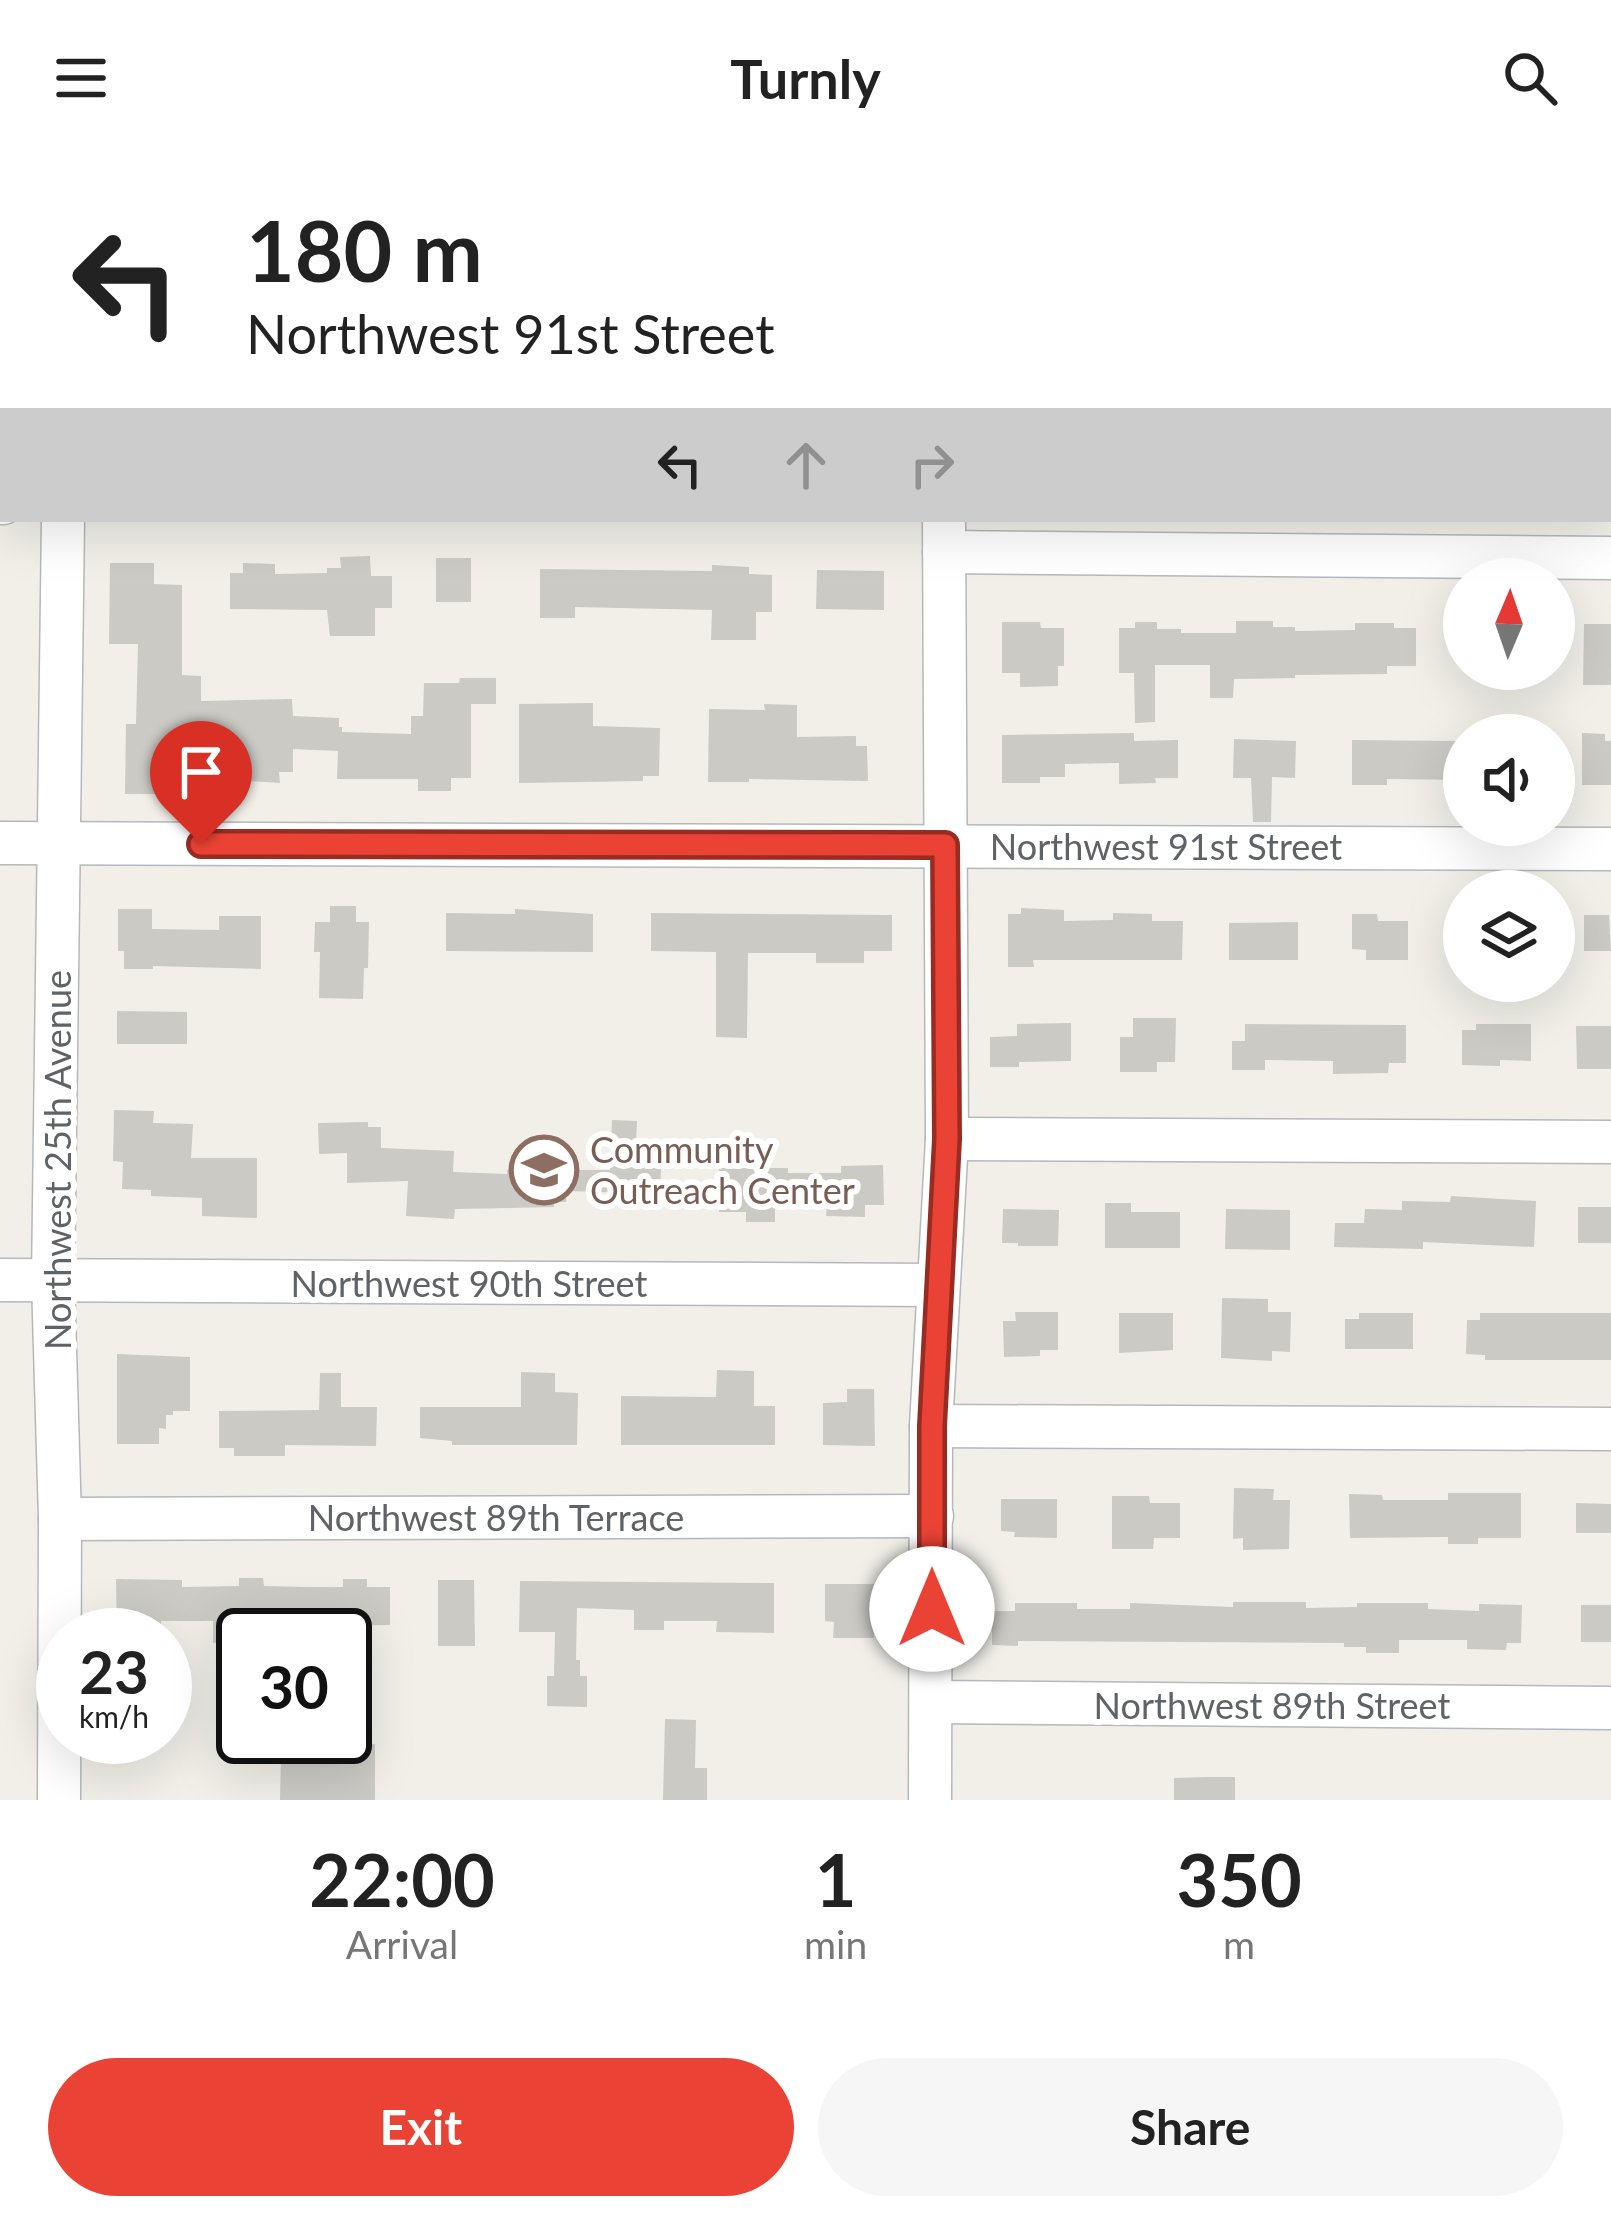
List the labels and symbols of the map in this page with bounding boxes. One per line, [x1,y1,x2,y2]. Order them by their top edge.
north arrow [1443,558,1575,690]
pin [150,721,252,844]
street label: Northwest 91st Street [990,824,1342,868]
street label: Northwest 25th Avenue [35,970,79,1350]
place label: Community Outreach Center [590,1127,855,1212]
school or university icon: Community Outreach Center [509,1135,579,1205]
street label: Northwest 90th Street [291,1261,648,1305]
street label: Northwest 89th Terrace [308,1495,684,1539]
position arrow [869,1546,995,1672]
speed limit sign: 30 [216,1608,372,1764]
street label: Northwest 89th Street [1094,1683,1451,1727]

